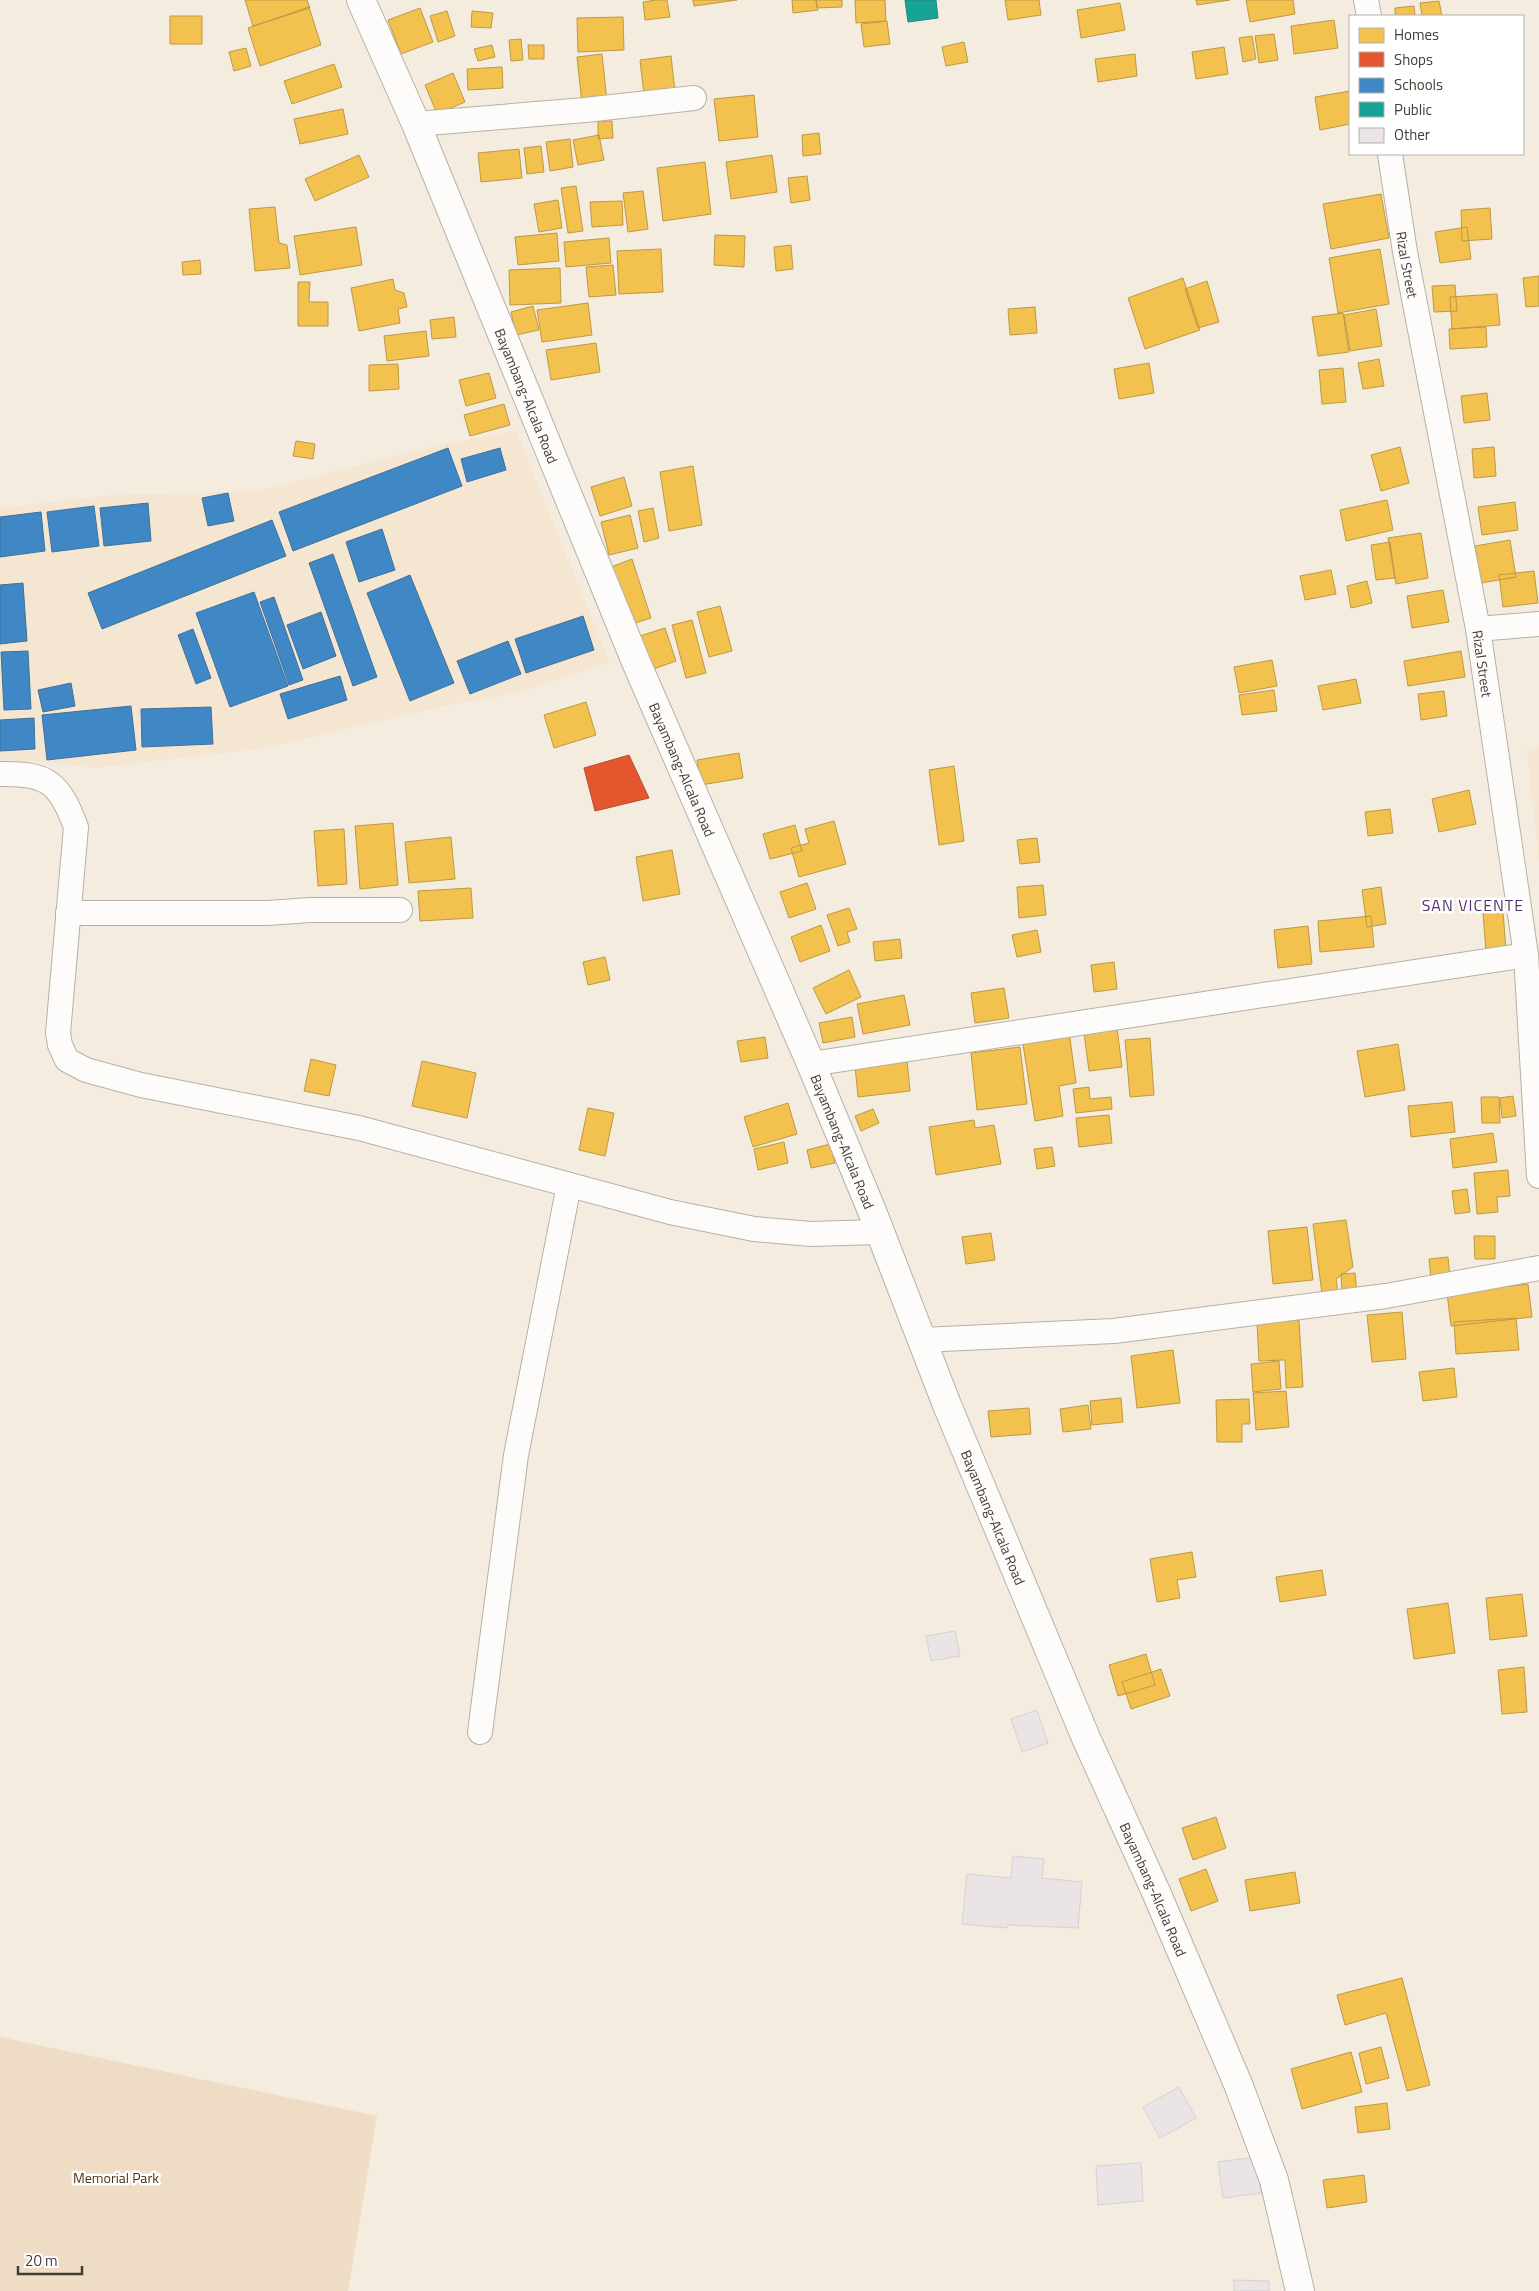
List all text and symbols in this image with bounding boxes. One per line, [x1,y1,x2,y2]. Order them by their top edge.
legend [1349,15,1524,155]
text: Homes [1394,23,1439,46]
text: Shops [1394,48,1433,71]
text: Schools [1394,73,1443,96]
text: Public [1394,98,1432,121]
text: Other [1394,123,1430,146]
street label: Rizal Street [1391,230,1424,300]
street label: Bayambang-Alcala Road [490,325,564,466]
street label: Rizal Street [1468,629,1498,699]
street label: Bayambang-Alcala Road [644,699,721,840]
district label: SAN VICENTE [1422,893,1524,917]
street label: Bayambang-Alcala Road [806,1071,880,1212]
street label: Bayambang-Alcala Road [956,1447,1031,1588]
street label: Bayambang-Alcala Road [1115,1819,1193,1959]
park label: Memorial Park [73,2167,159,2188]
scale bar [18,2244,81,2276]
text: 20 m [25,2249,58,2272]

